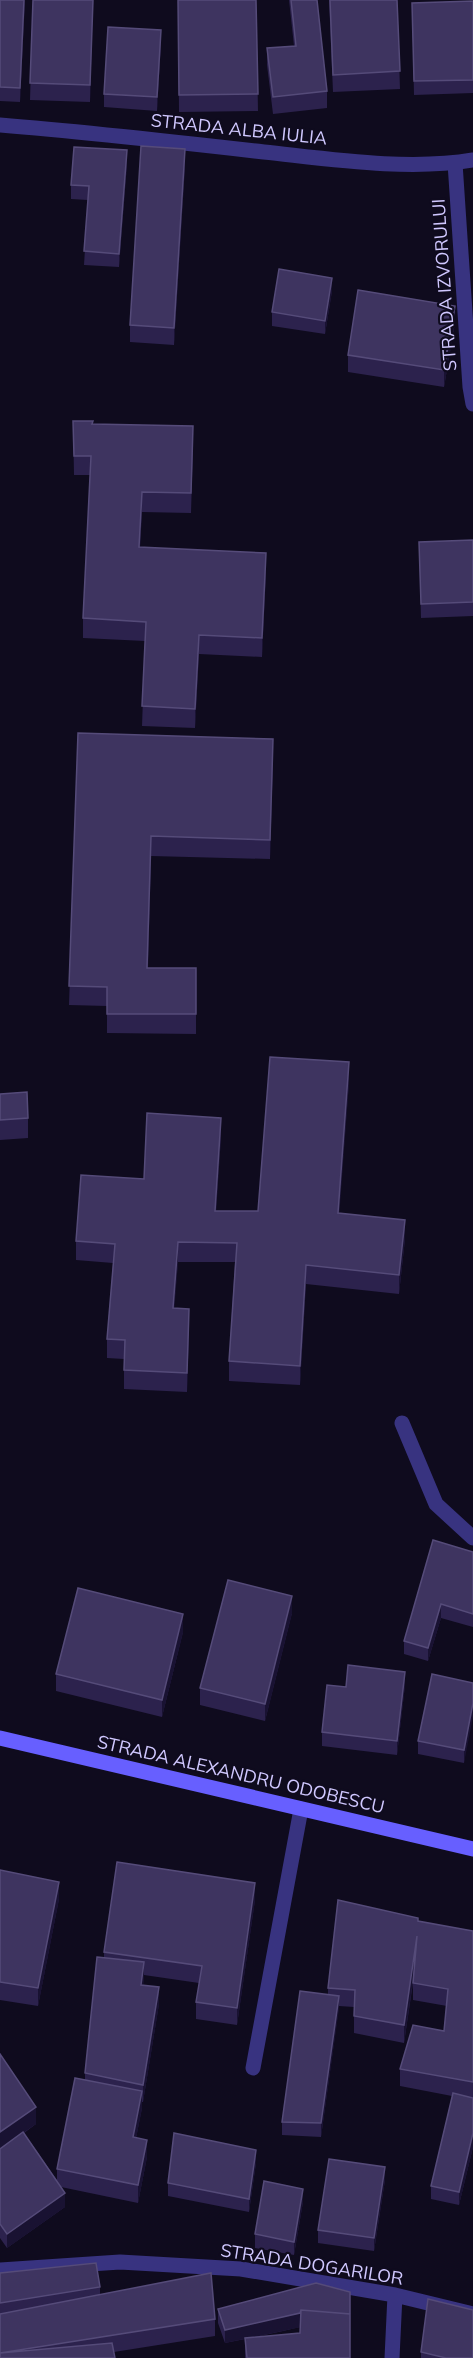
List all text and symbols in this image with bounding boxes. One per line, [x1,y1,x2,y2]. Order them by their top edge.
street label: STRADA ALBA IULIA [150,108,328,150]
street label: STRADA IZVORULUI [427,198,461,372]
street label: STRADA ALEXANDRU ODOBESCU [95,1730,387,1818]
street label: STRADA DOGARILOR [219,2238,405,2290]

